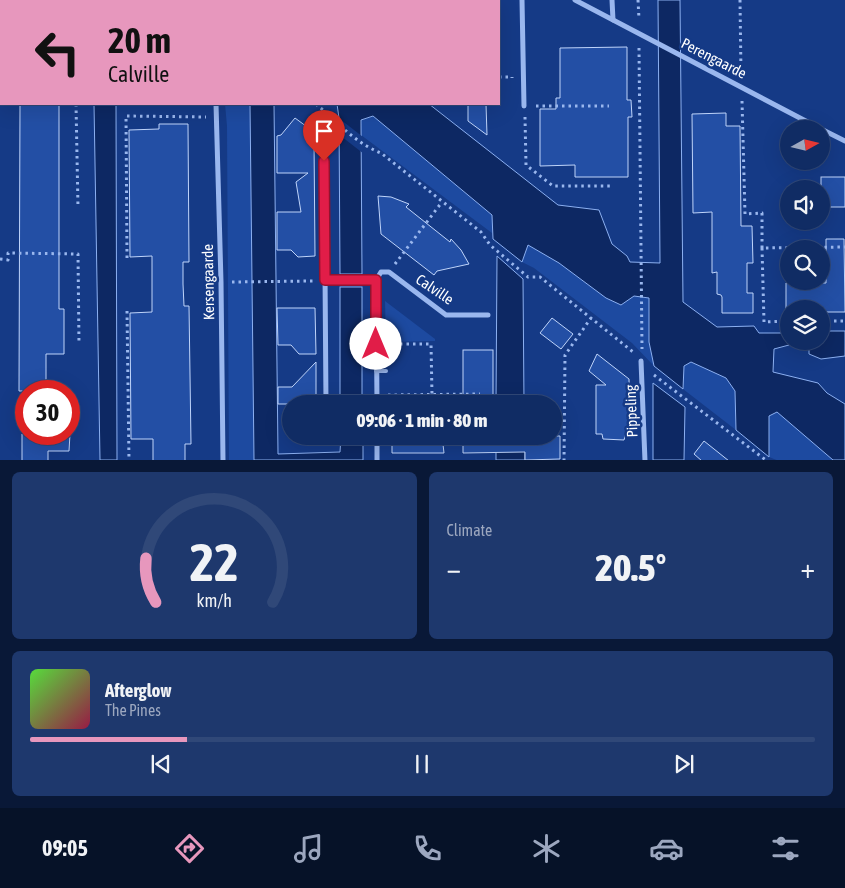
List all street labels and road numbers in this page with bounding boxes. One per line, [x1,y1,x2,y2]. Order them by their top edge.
street label: Perengaarde [679,34,750,82]
street label: Kersengaarde [199,244,217,320]
street label: Calville [413,270,457,308]
street label: Pippeling [622,384,640,438]

